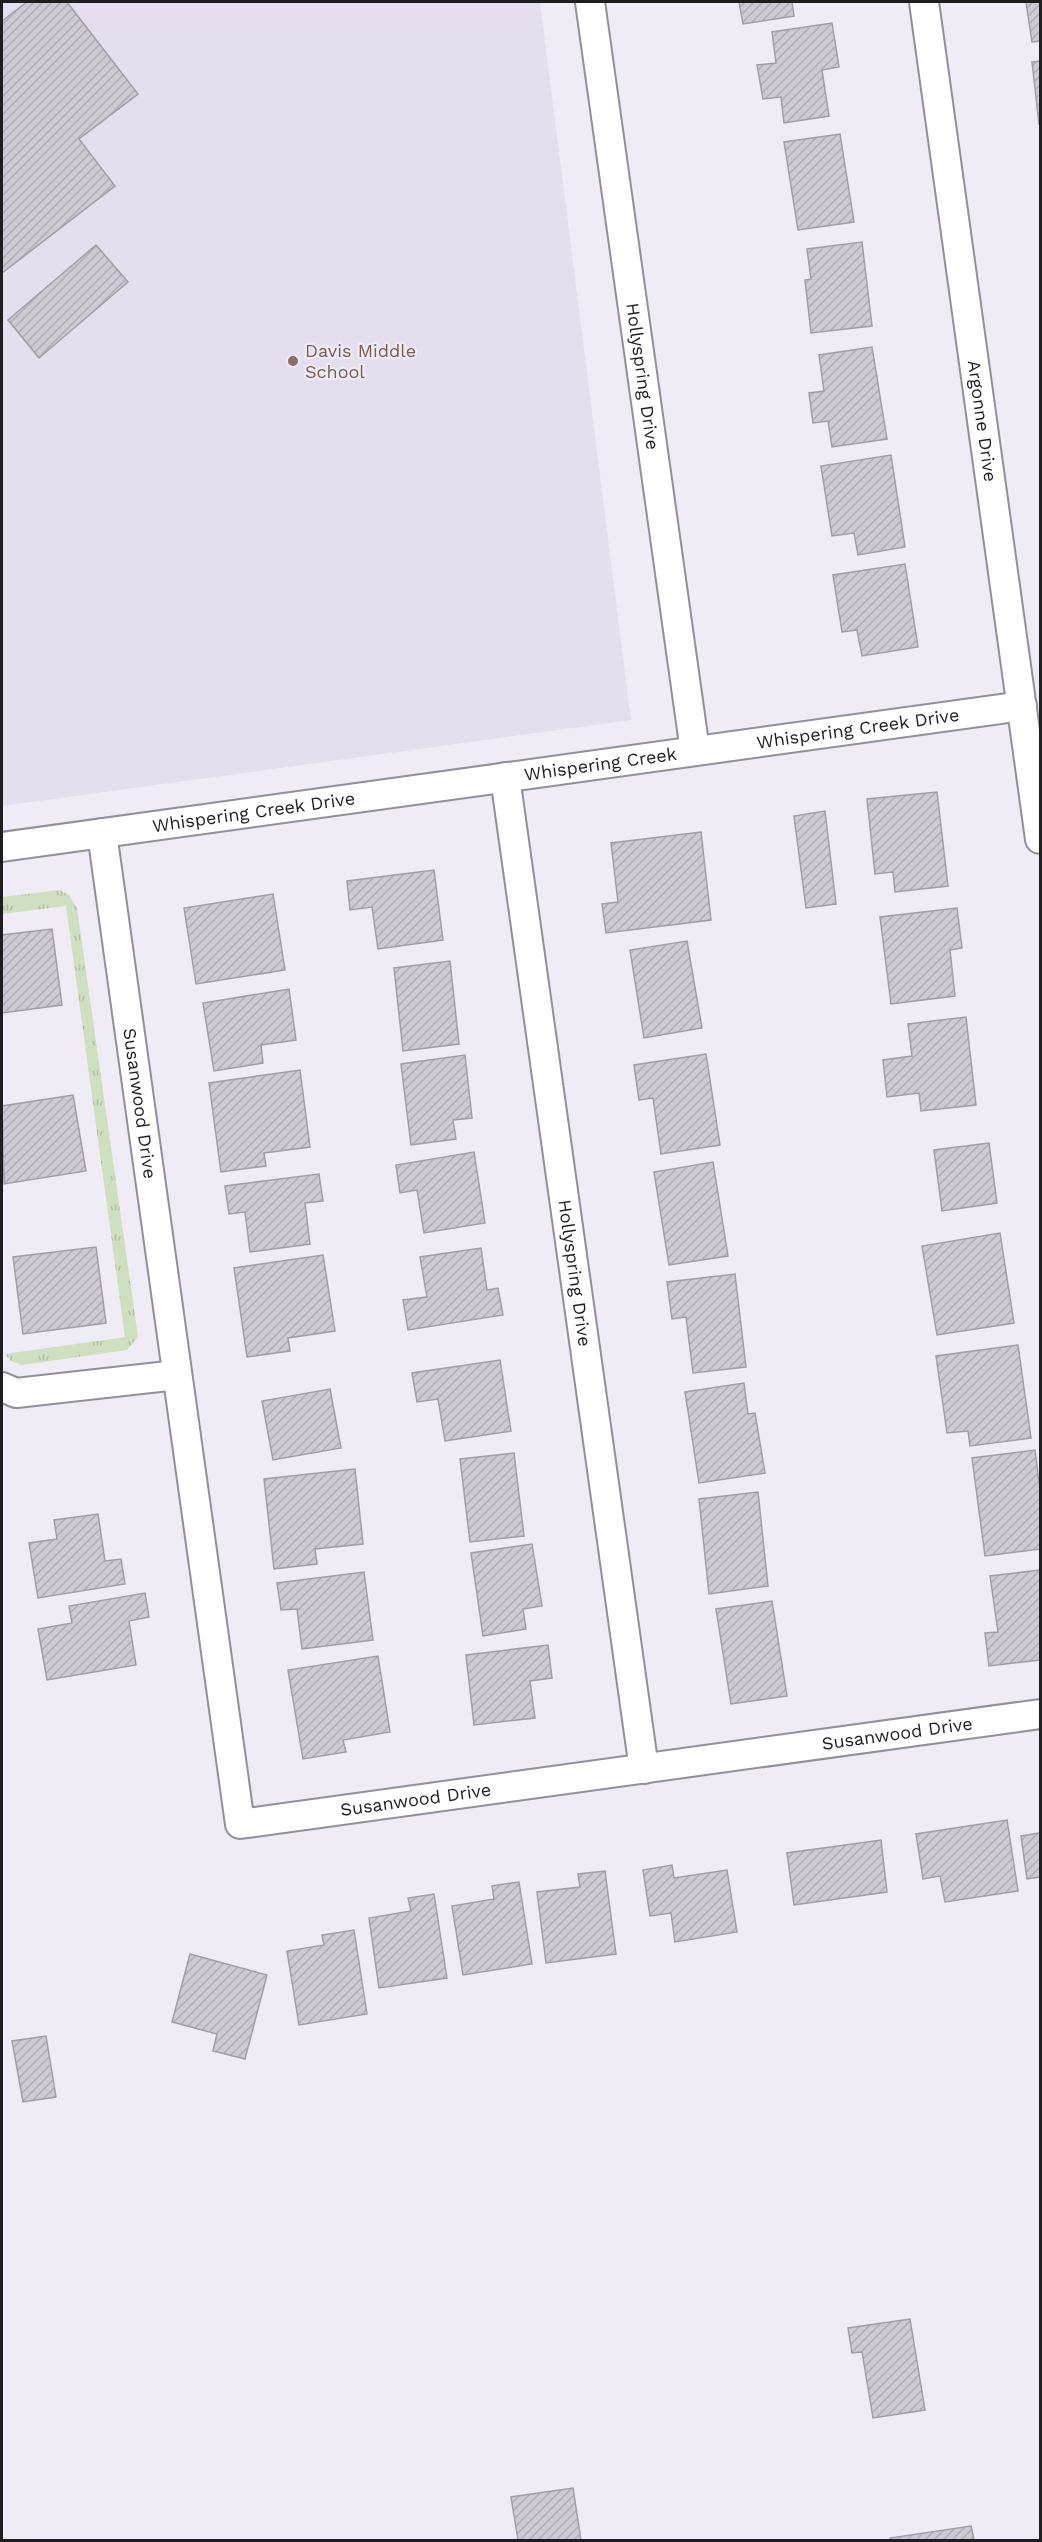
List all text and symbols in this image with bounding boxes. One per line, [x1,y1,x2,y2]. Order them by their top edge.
street label: Hollyspring Drive [622,301,664,451]
place label: Davis Middle School [305,340,416,382]
marker: Davis Middle School [286,354,300,368]
street label: Argonne Drive [964,359,1001,483]
street label: Whispering Creek Drive [755,704,960,753]
street label: Whispering Creek [523,743,678,785]
street label: Whispering Creek Drive [151,787,356,836]
street label: Susanwood Drive [119,1027,161,1180]
street label: Hollyspring Drive [554,1198,596,1348]
street label: Susanwood Drive [821,1712,974,1754]
street label: Susanwood Drive [339,1779,492,1820]

